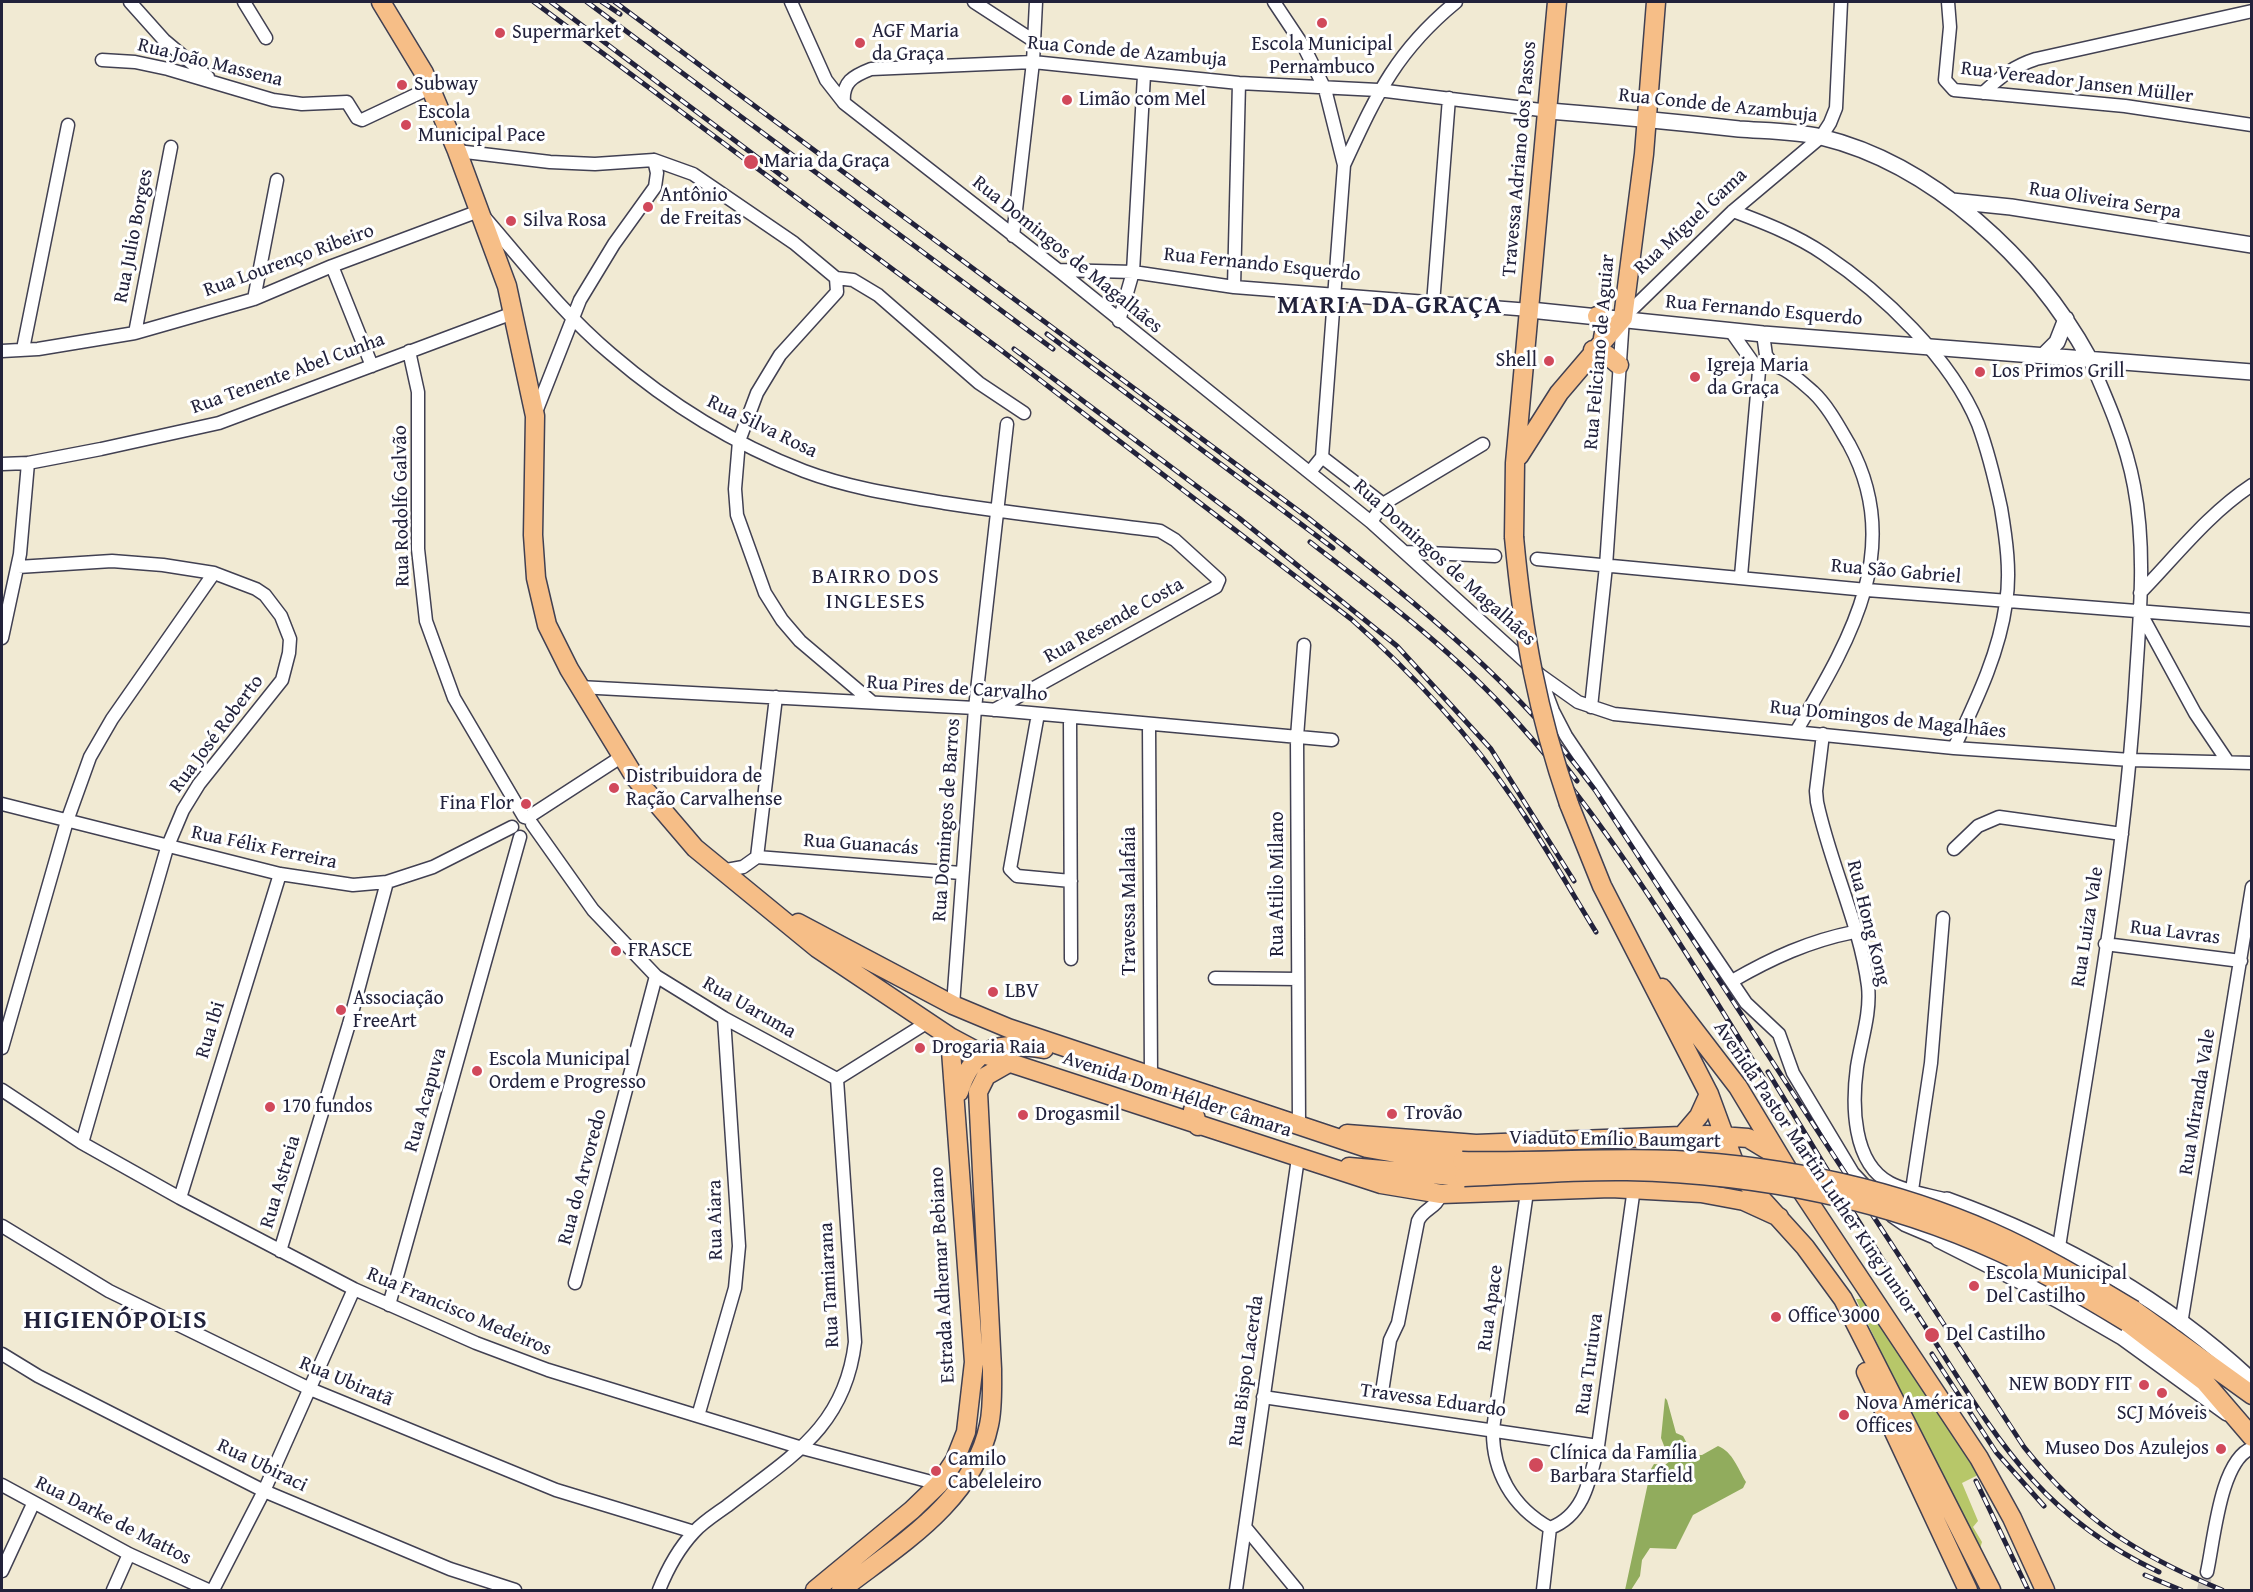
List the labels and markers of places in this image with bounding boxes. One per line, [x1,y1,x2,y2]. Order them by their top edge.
marker: Escola Municipal Pernambuco [1315,16,1329,30]
place label: AGF Maria da Graça [872,20,959,67]
place label: Supermarket [512,21,621,45]
marker: Supermarket [493,26,507,40]
place label: Escola Municipal Pernambuco [1251,33,1393,80]
marker: AGF Maria da Graça [853,36,867,50]
place label: Subway [414,73,478,97]
marker: Subway [395,78,409,92]
place label: Limão com Mel [1079,88,1206,112]
marker: Limão com Mel [1060,93,1074,107]
place label: Escola Municipal Pace [418,101,545,148]
marker: Escola Municipal Pace [399,118,413,132]
place label: Maria da Graça [764,150,890,174]
marker: Maria da Graça [742,153,760,171]
place label: Antônio de Freitas [660,184,742,231]
marker: Antônio de Freitas [641,200,655,214]
place label: Silva Rosa [523,209,607,233]
marker: Silva Rosa [504,214,518,228]
place label: Shell [1495,349,1537,373]
marker: Shell [1542,354,1556,368]
place label: Igreja Maria da Graça [1707,354,1809,401]
place label: Los Primos Grill [1992,360,2125,384]
marker: Los Primos Grill [1973,365,1987,379]
marker: Igreja Maria da Graça [1688,370,1702,384]
place label: Distribuidora de Ração Carvalhense [626,765,782,812]
marker: Distribuidora de Ração Carvalhense [607,781,621,795]
place label: Fina Flor [440,792,514,816]
marker: Fina Flor [519,797,533,811]
place label: FRASCE [628,939,692,963]
marker: FRASCE [609,944,623,958]
place label: LBV [1005,980,1039,1004]
marker: LBV [986,985,1000,999]
place label: Associação FreeArt [353,987,444,1034]
marker: Associação FreeArt [334,1003,348,1017]
place label: Drogaria Raia [932,1036,1045,1060]
marker: Drogaria Raia [913,1041,927,1055]
place label: Escola Municipal Ordem e Progresso [489,1048,646,1095]
marker: Escola Municipal Ordem e Progresso [470,1064,484,1078]
place label: 170 fundos [282,1095,373,1119]
marker: 170 fundos [263,1100,277,1114]
place label: Trovão [1404,1102,1463,1126]
place label: Drogasmil [1035,1103,1120,1127]
marker: Trovão [1385,1107,1399,1121]
marker: Drogasmil [1016,1108,1030,1122]
place label: Escola Municipal Del Castilho [1986,1262,2127,1309]
marker: Escola Municipal Del Castilho [1967,1279,1981,1293]
place label: Office 3000 [1788,1305,1880,1329]
marker: Office 3000 [1769,1310,1783,1324]
place label: Del Castilho [1946,1323,2046,1347]
marker: Del Castilho [1923,1326,1941,1344]
place label: NEW BODY FIT [2009,1373,2132,1397]
marker: NEW BODY FIT [2137,1378,2151,1392]
marker: SCJ Móveis [2155,1386,2169,1400]
place label: Nova América Offices [1856,1392,1972,1439]
place label: SCJ Móveis [2117,1402,2207,1426]
marker: Nova América Offices [1837,1408,1851,1422]
place label: Museo Dos Azulejos [2045,1437,2209,1461]
place label: Clínica da Família Barbara Starfield [1550,1442,1697,1489]
marker: Museo Dos Azulejos [2214,1442,2228,1456]
place label: Camilo Cabeleleiro [948,1448,1042,1495]
marker: Clínica da Família Barbara Starfield [1527,1456,1545,1474]
marker: Camilo Cabeleleiro [929,1464,943,1478]

